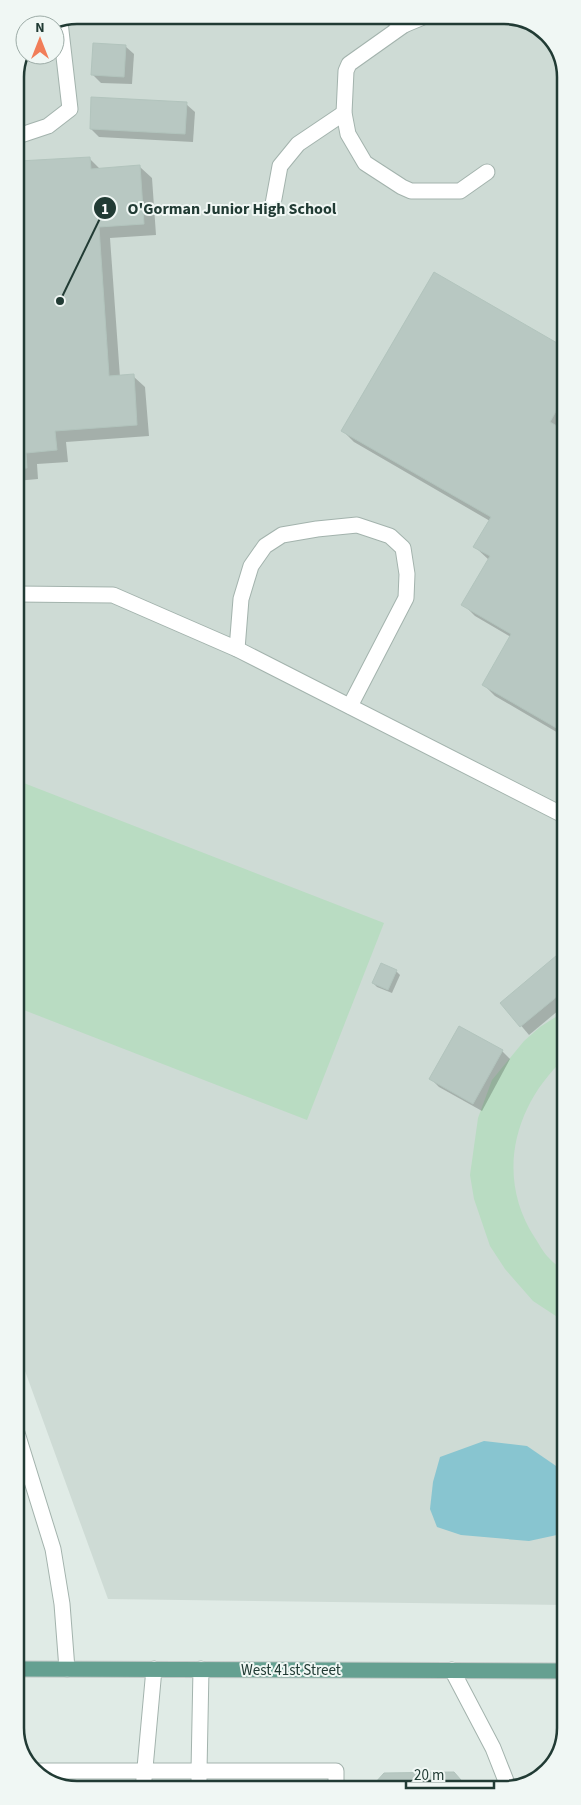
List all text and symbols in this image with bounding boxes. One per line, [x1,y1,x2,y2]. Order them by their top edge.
north arrow [15,15,65,65]
text: N [35,18,45,38]
callout: O'Gorman Junior High School [92,193,346,224]
text: O'Gorman Junior High School [128,198,337,220]
text: 1 [101,199,109,220]
street label: West 41st Street [241,1660,341,1681]
scale bar [406,1758,494,1790]
text: 20 m [414,1765,444,1786]

